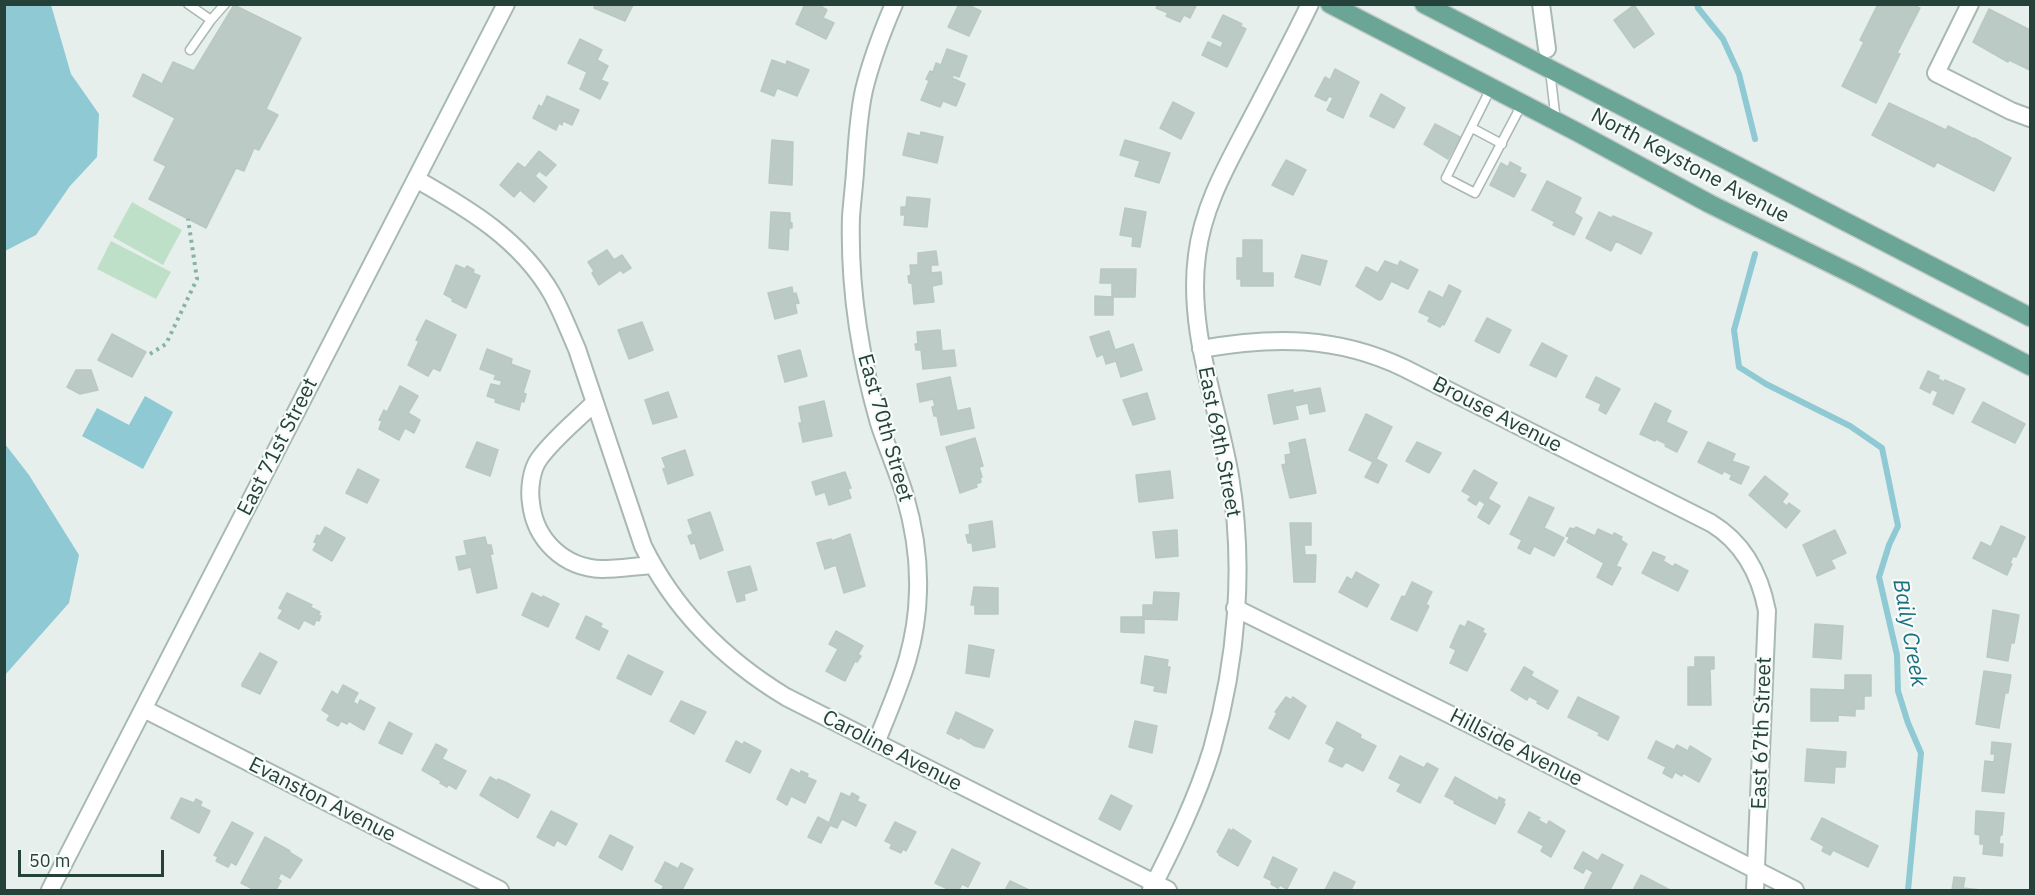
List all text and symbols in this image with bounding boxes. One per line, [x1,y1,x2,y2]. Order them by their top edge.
street label: North Keystone Avenue [1587,103,1793,229]
street label: East 70th Street [852,351,918,505]
street label: East 69th Street [1192,365,1246,519]
street label: Brouse Avenue [1428,372,1566,458]
street label: East 71st Street [232,374,324,520]
water label: Baily Creek [1887,577,1931,689]
street label: East 67th Street [1747,656,1777,810]
street label: Hillside Avenue [1445,704,1587,792]
street label: Caroline Avenue [818,705,966,797]
street label: Evanston Avenue [244,752,400,848]
scale bar [21,838,166,876]
text: 50 m [29,849,71,872]

